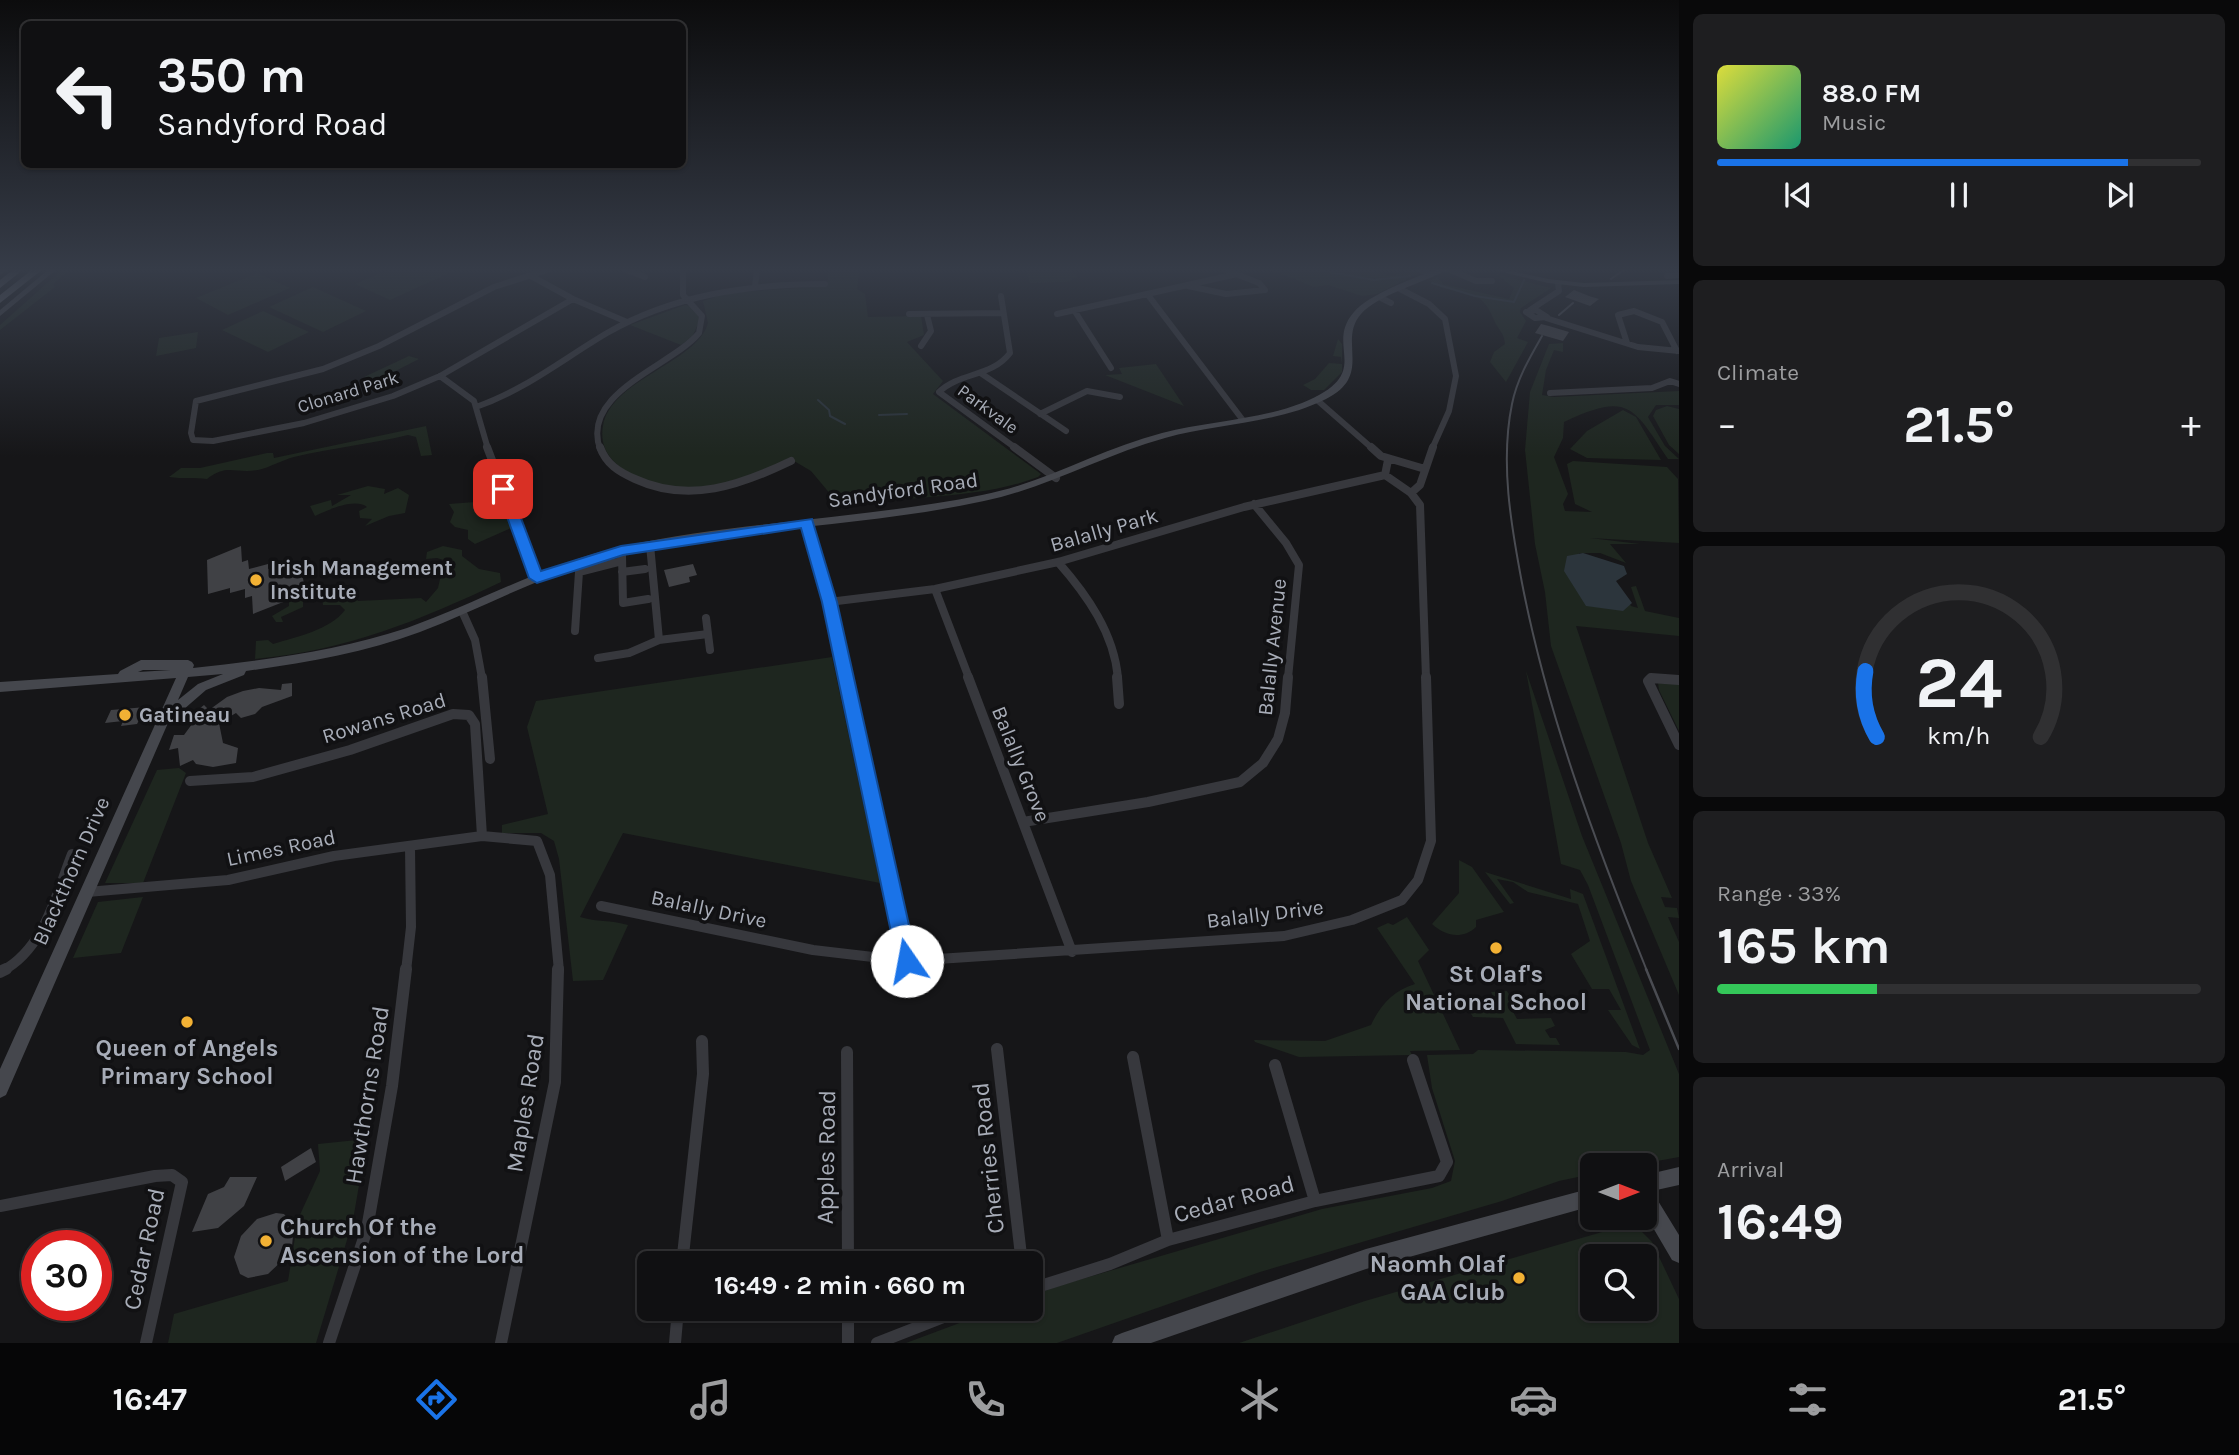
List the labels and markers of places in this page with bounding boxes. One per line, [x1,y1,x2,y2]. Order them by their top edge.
pin [473,459,533,519]
place label: Irish Management Institute [270,556,453,604]
marker: Irish Management Institute [248,572,264,588]
place label: Gatineau [139,703,230,727]
marker: Gatineau [117,707,133,723]
marker: St Olaf's National School [1488,940,1504,956]
place label: St Olaf's National School [1405,960,1587,1016]
marker: Queen of Angels Primary School [179,1014,195,1030]
place label: Queen of Angels Primary School [95,1034,279,1090]
place label: Church Of the Ascension of the Lord [280,1213,524,1269]
marker: Church Of the Ascension of the Lord [258,1233,274,1249]
place label: Naomh Olaf GAA Club [1370,1250,1505,1306]
marker: Naomh Olaf GAA Club [1511,1270,1527,1286]

